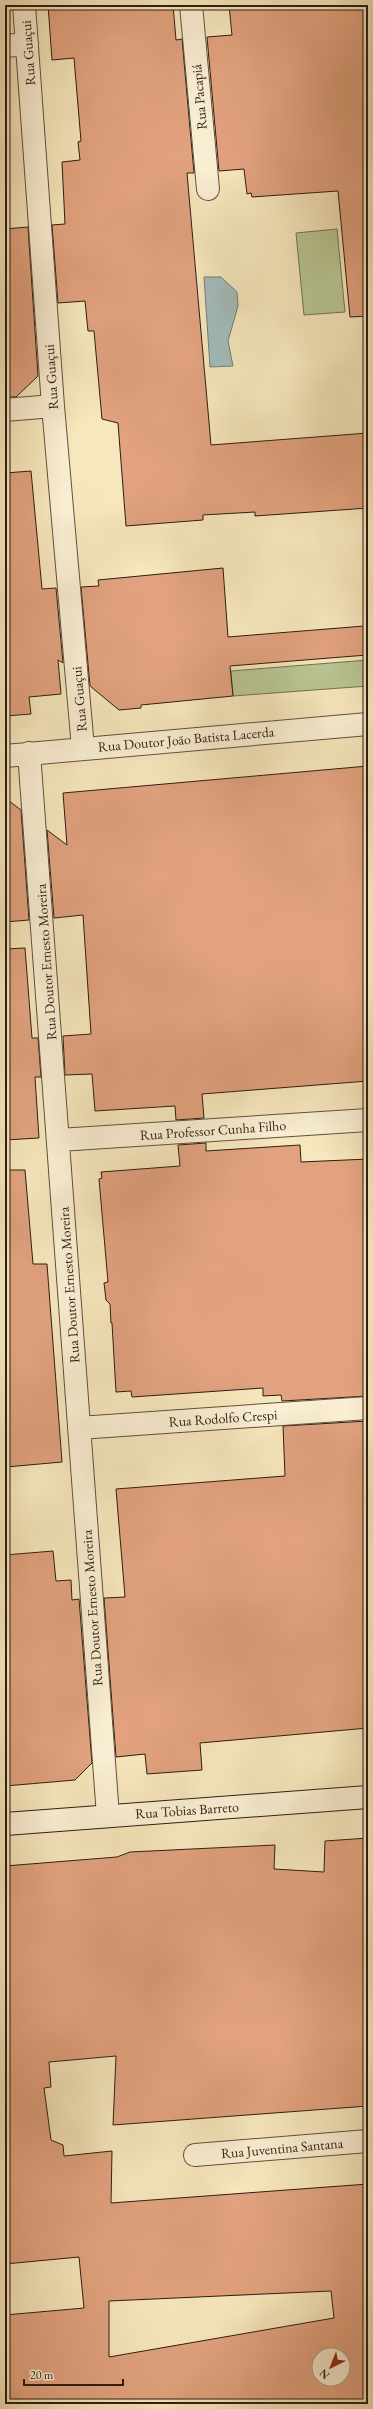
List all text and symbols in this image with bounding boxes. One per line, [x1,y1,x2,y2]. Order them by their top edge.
street label: Rua Guaçui [17,19,39,86]
street label: Rua Pacapiá [187,63,211,131]
street label: Rua Guaçui [40,343,62,410]
street label: Rua Guaçui [67,665,91,732]
street label: Rua Doutor João Batista Lacerda [97,722,275,756]
street label: Rua Doutor Ernesto Moreira [32,883,60,1041]
street label: Rua Professor Cunha Filho [139,1116,287,1144]
street label: Rua Doutor Ernesto Moreira [55,1206,83,1364]
street label: Rua Rodolfo Crespi [168,1405,279,1431]
street label: Rua Doutor Ernesto Moreira [78,1529,106,1687]
street label: Rua Tobias Barreto [134,1797,240,1823]
street label: Rua Juventina Santana [220,2134,344,2162]
north arrow [311,2347,351,2387]
scale bar [24,2361,123,2387]
text: N [316,2366,332,2382]
text: 20 m [30,2367,54,2383]

